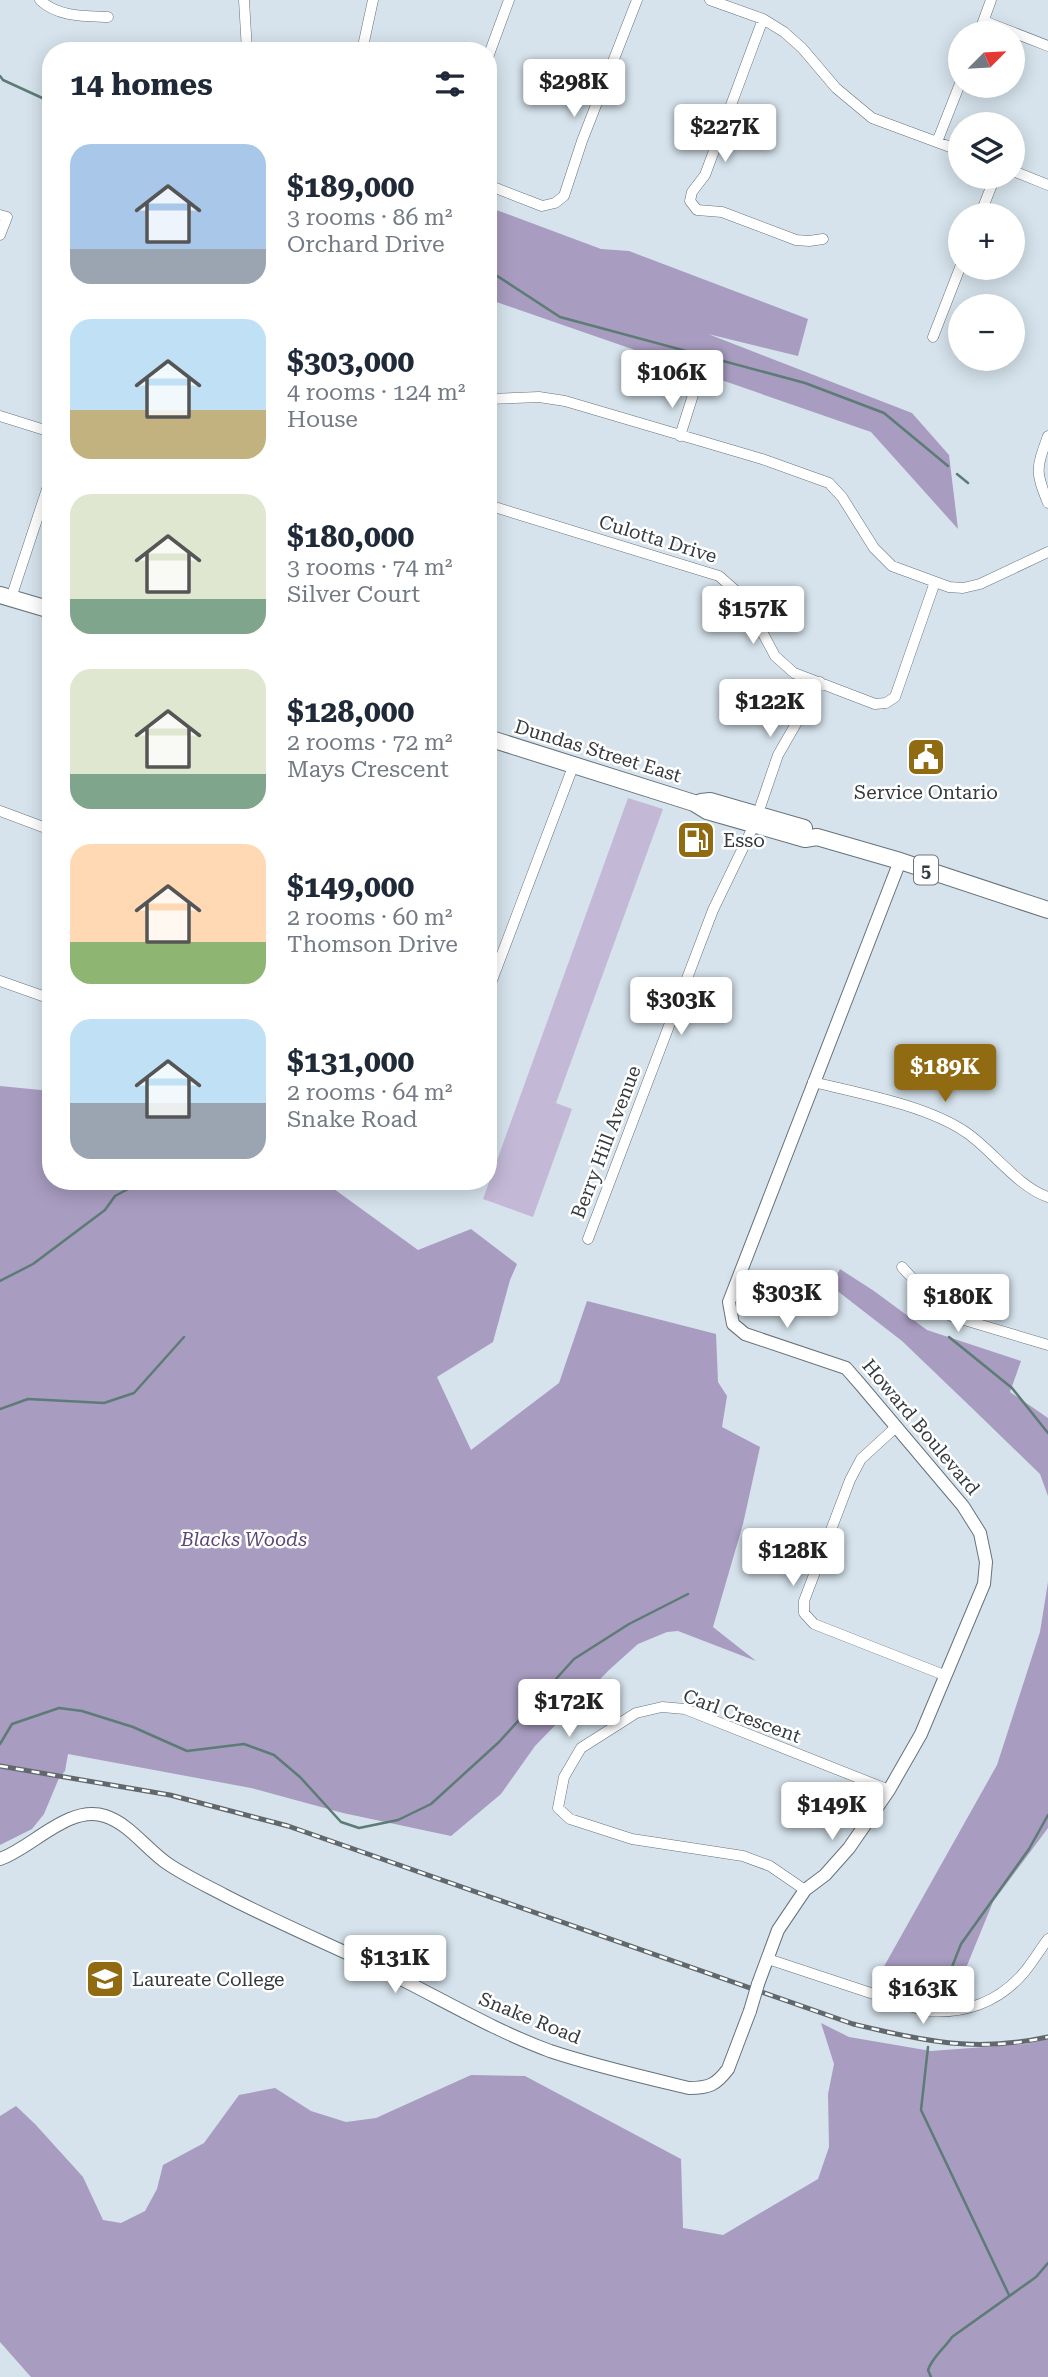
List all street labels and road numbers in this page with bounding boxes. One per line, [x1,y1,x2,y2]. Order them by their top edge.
street label: Culotta Drive [596,510,720,568]
street label: Dundas Street East [512,715,684,787]
road number: 5 [914,856,938,884]
street label: Berry Hill Avenue [566,1062,646,1222]
street label: Howard Boulevard [857,1354,985,1500]
street label: Carl Crescent [680,1684,804,1748]
street label: Snake Road [476,1987,584,2049]

